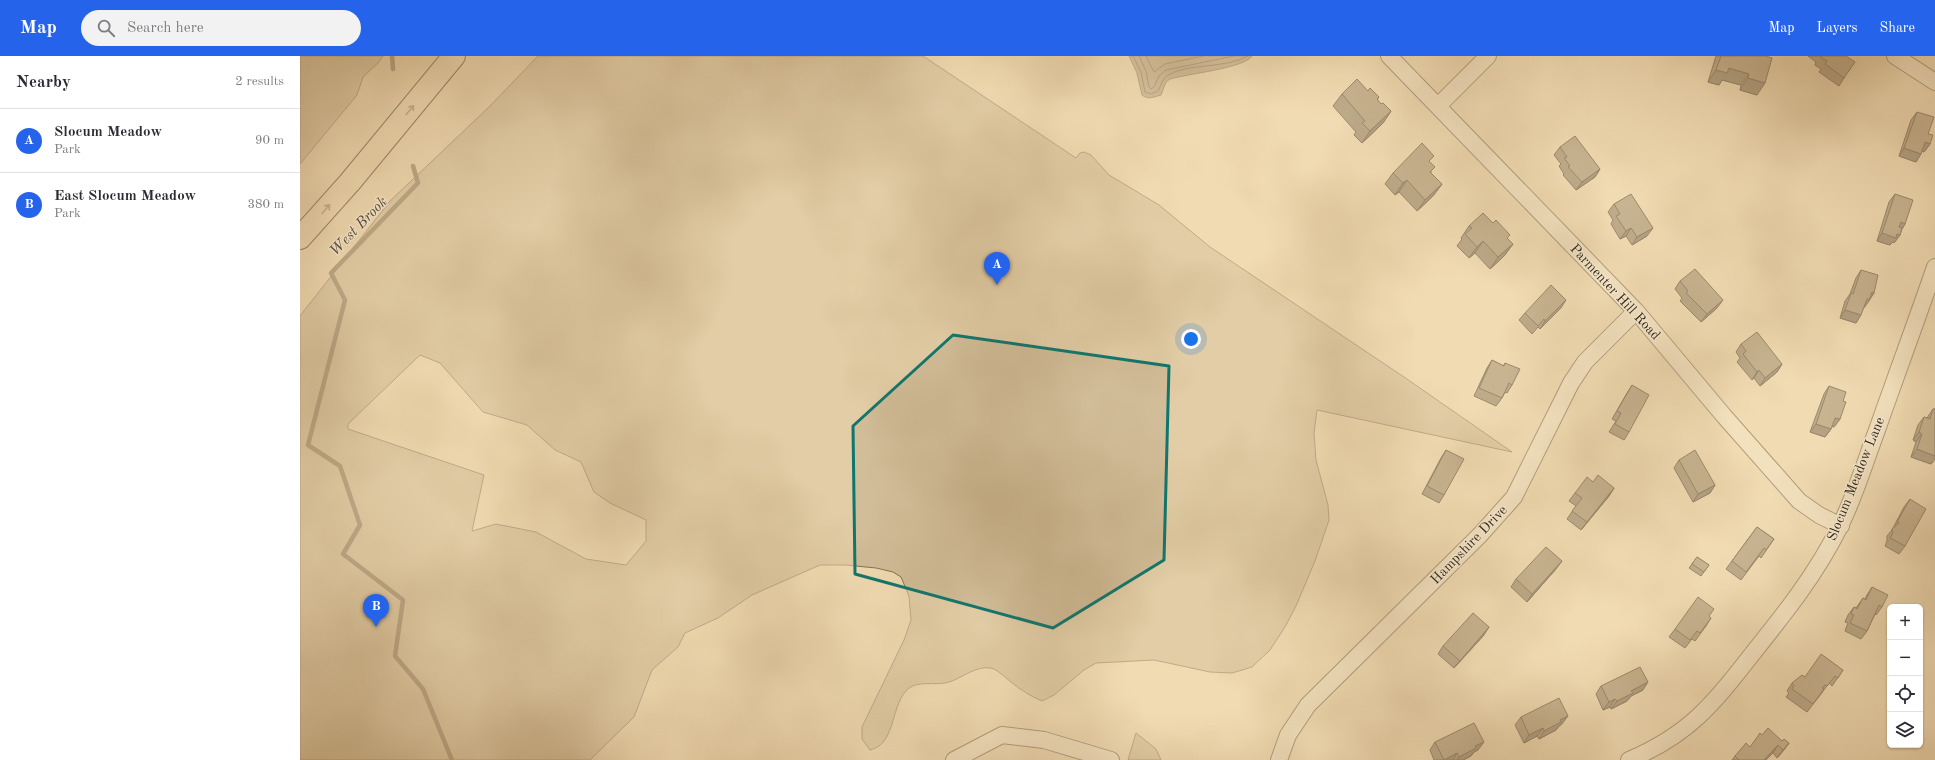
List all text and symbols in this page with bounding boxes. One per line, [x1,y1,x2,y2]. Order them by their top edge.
search box [81,10,361,46]
icon: search [95,17,117,39]
text: Map [20,19,57,38]
text: Search here [127,21,204,36]
text: Map [1769,21,1795,35]
text: Layers [1817,21,1858,35]
text: Share [1880,21,1915,35]
text: Nearby [16,74,71,91]
text: 2 results [235,75,284,88]
one-way arrow [405,104,414,115]
text: Slocum Meadow [54,125,162,140]
text: A [24,134,34,147]
text: 90 m [255,134,284,147]
text: Park [54,143,81,156]
text: East Slocum Meadow [54,189,196,204]
water label: West Brook [327,195,391,259]
text: B [24,198,34,211]
text: 380 m [247,198,284,211]
one-way arrow [321,204,330,214]
text: Park [54,207,81,220]
street label: Parmenter Hill Road [1567,241,1663,343]
pin: A [984,252,1010,285]
your location [1181,329,1201,349]
street label: Slocum Meadow Lane [1825,415,1887,543]
street label: Hampshire Drive [1428,503,1510,587]
pin: B [363,594,389,627]
map controls [1887,604,1923,748]
button: + [1887,604,1923,640]
button: − [1887,640,1923,676]
button: locate [1887,676,1923,712]
button: layers [1887,712,1923,748]

